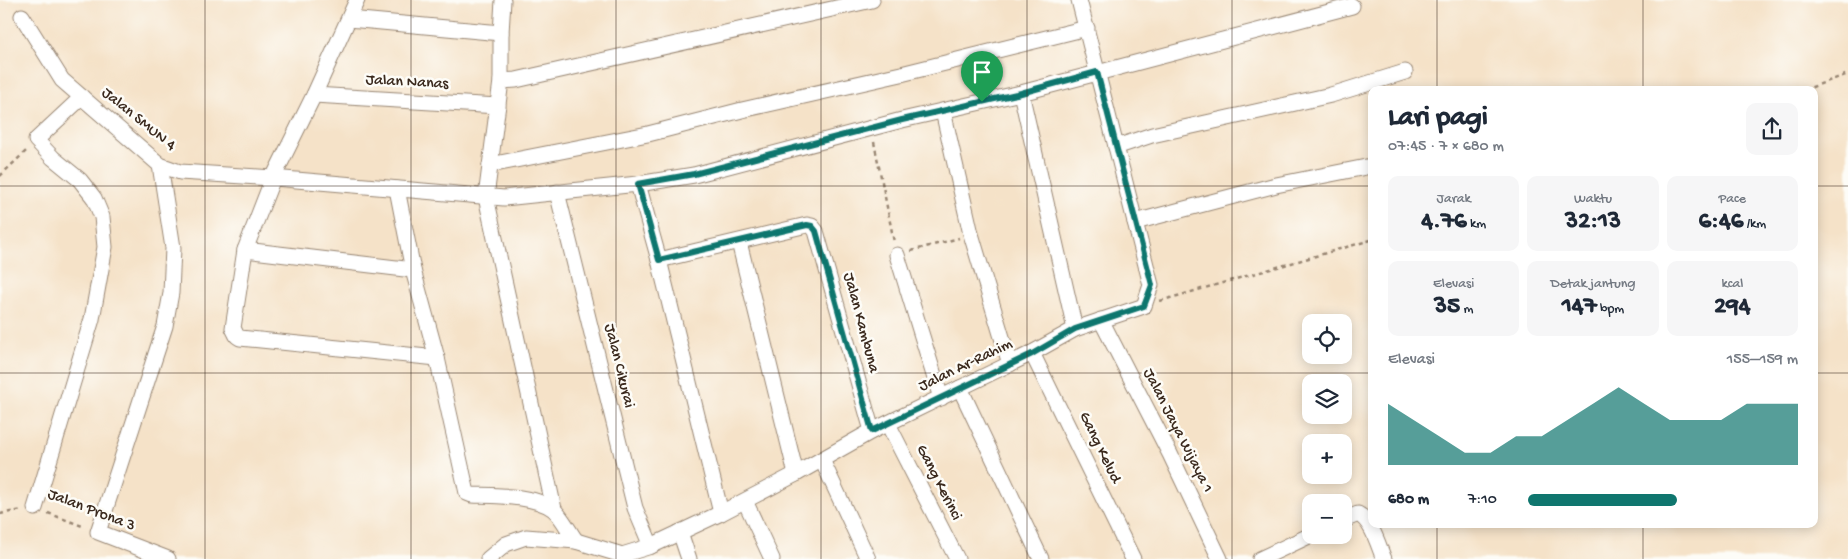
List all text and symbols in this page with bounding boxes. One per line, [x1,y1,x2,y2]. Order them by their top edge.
pin [961,51,1003,102]
icon: arrive [968,58,996,86]
street label: Jalan Nanas [365,71,450,95]
street label: Jalan SMUN 4 [97,84,180,156]
text: Lari pagi [1388,102,1488,135]
button: share [1746,103,1798,155]
text: 07:45 · 7 × 680 m [1388,138,1504,157]
text: Jarak [1437,191,1471,208]
text: Waktu [1574,191,1612,208]
text: Pace [1719,191,1746,208]
text: 4.76 [1421,208,1467,237]
text: 32:13 [1565,208,1621,237]
text: 6:46 [1698,208,1743,237]
text: km [1467,216,1486,233]
text: /km [1743,216,1766,233]
street label: Jalan Kambuna [838,271,883,376]
text: Elevasi [1433,276,1474,293]
text: Detak jantung [1551,276,1635,293]
text: kcal [1721,276,1743,293]
text: 35 [1434,293,1460,322]
text: 147 [1562,293,1597,322]
text: 294 [1714,293,1751,322]
text: m [1460,301,1473,318]
text: bpm [1597,301,1624,318]
map controls [1302,314,1352,544]
button: locate [1302,314,1352,364]
street label: Jalan Cikurai [598,322,638,410]
street label: Jalan Ar-Rahim [916,335,1017,397]
text: Elevasi [1388,351,1435,370]
text: 155–159 m [1727,351,1798,370]
street label: Jalan Jaya Wijaya 1 [1138,366,1216,496]
button: layers [1302,374,1352,424]
street label: Gang Kelud [1074,409,1125,488]
button: + [1302,434,1352,484]
street label: Gang Kerinci [911,442,965,524]
street label: Jalan Prona 3 [44,486,138,536]
text: 680 m [1388,491,1429,510]
text: 7:10 [1468,491,1497,510]
button: − [1302,494,1352,544]

